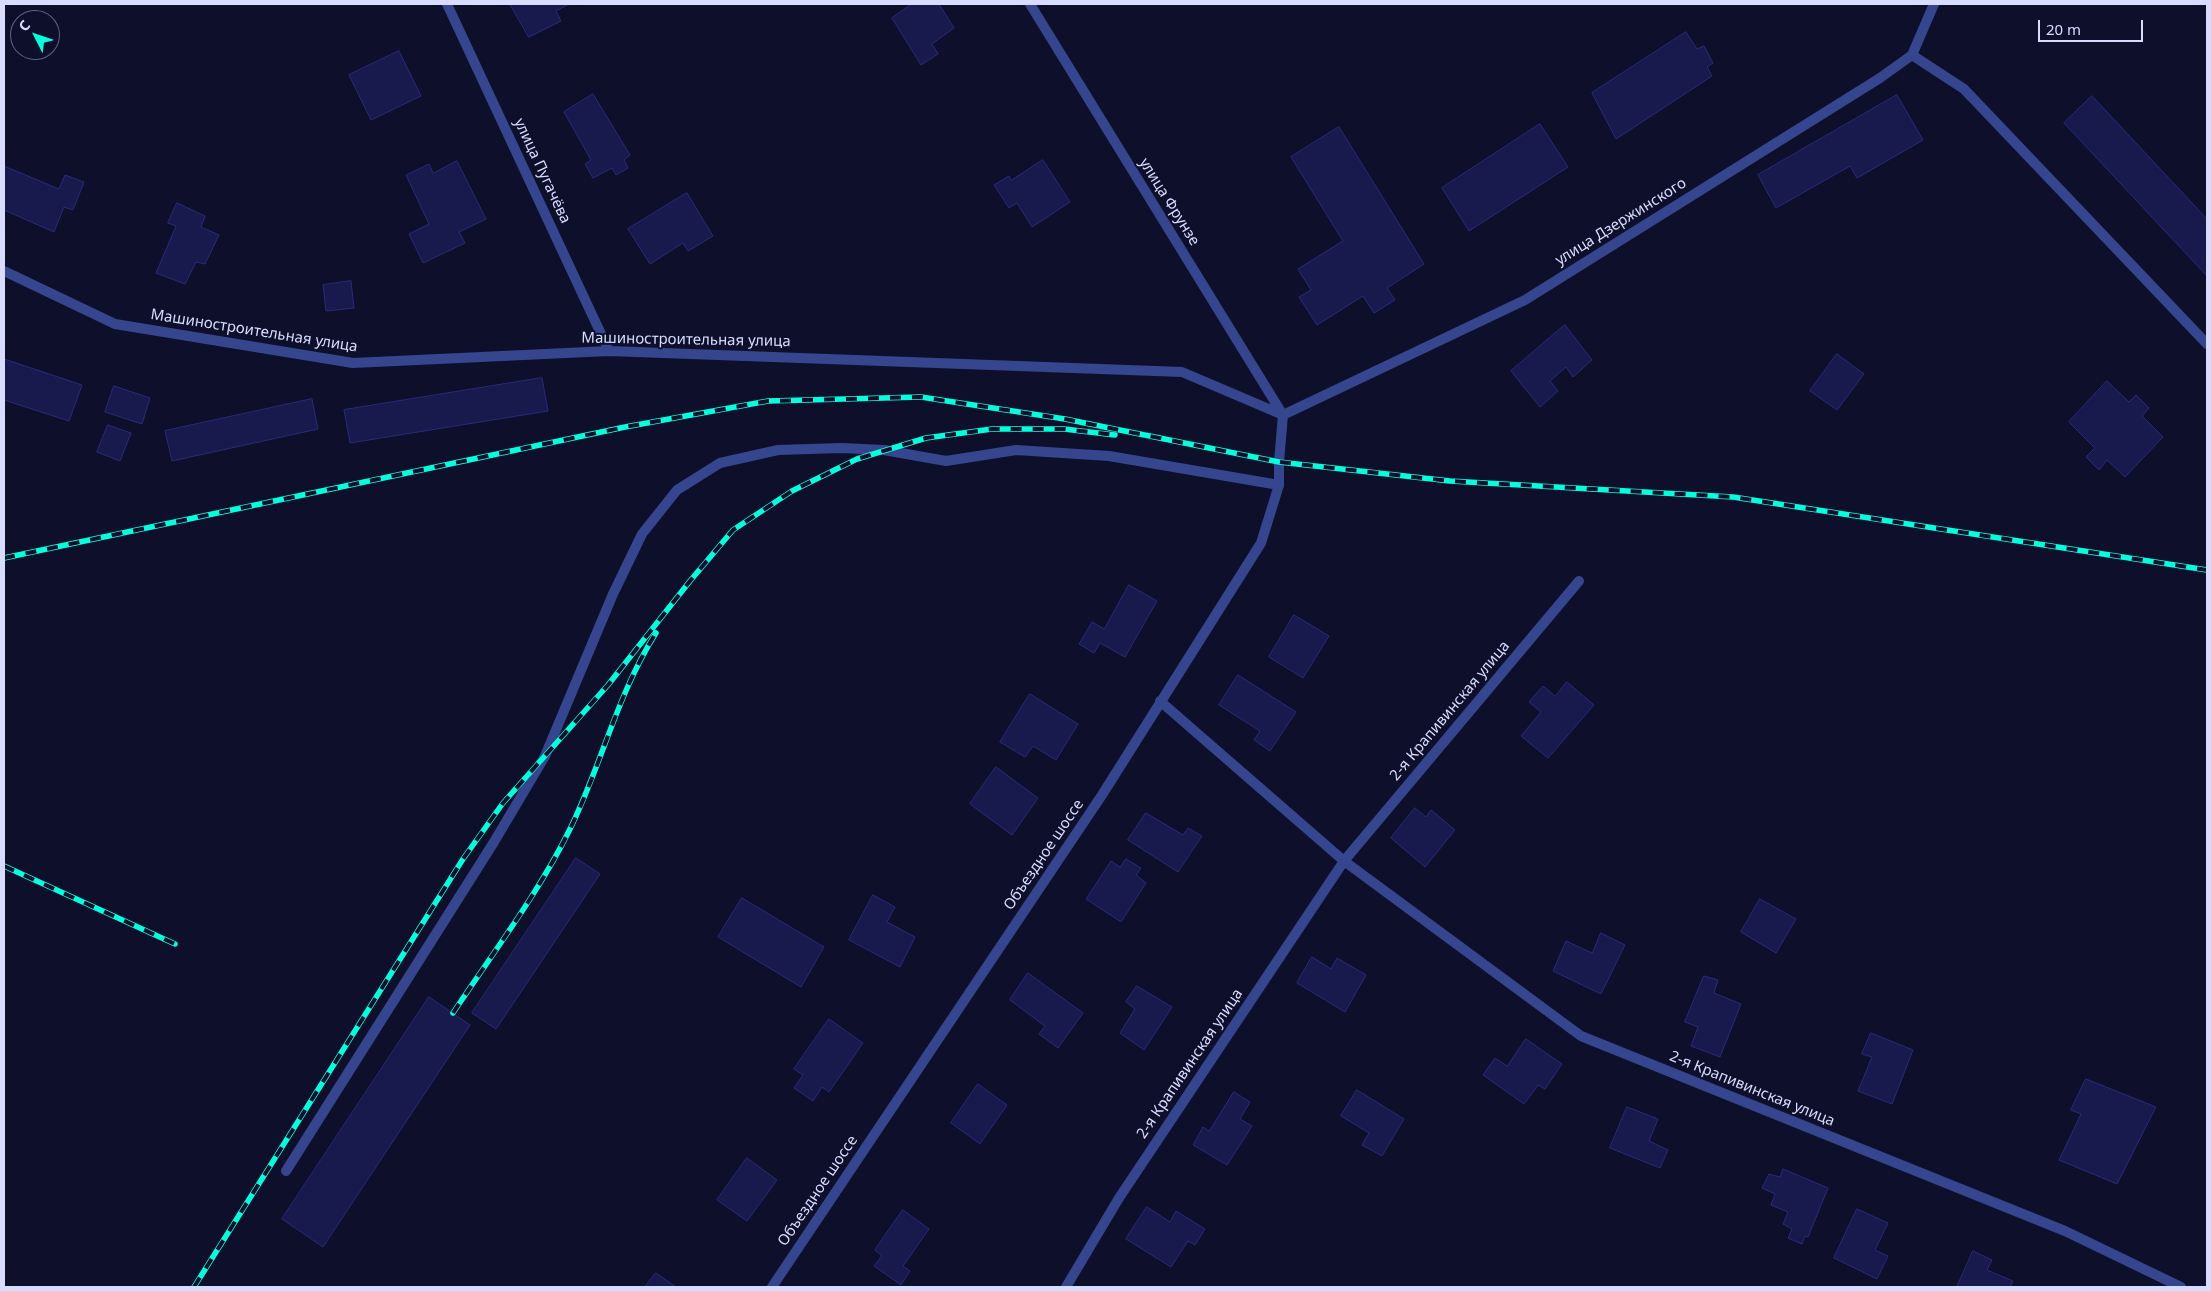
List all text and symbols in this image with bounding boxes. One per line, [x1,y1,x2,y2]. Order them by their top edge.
north arrow [10,10,60,60]
scale bar [2041,10,2146,42]
text: С [14,16,34,35]
text: 20 m [2046,19,2081,39]
street label: улица Пугачёва [510,116,574,226]
street label: улица Фрунзе [1135,155,1203,249]
street label: улица Дзержинского [1552,174,1690,270]
street label: Машиностроительная улица [149,306,359,356]
street label: Машиностроительная улица [581,329,791,351]
street label: 2-я Крапивинская улица [1386,638,1514,784]
street label: Объездное шоссе [1000,796,1088,914]
street label: 2-я Крапивинская улица [1133,986,1247,1142]
street label: 2-я Крапивинская улица [1667,1048,1837,1130]
street label: Объездное шоссе [774,1132,862,1250]

